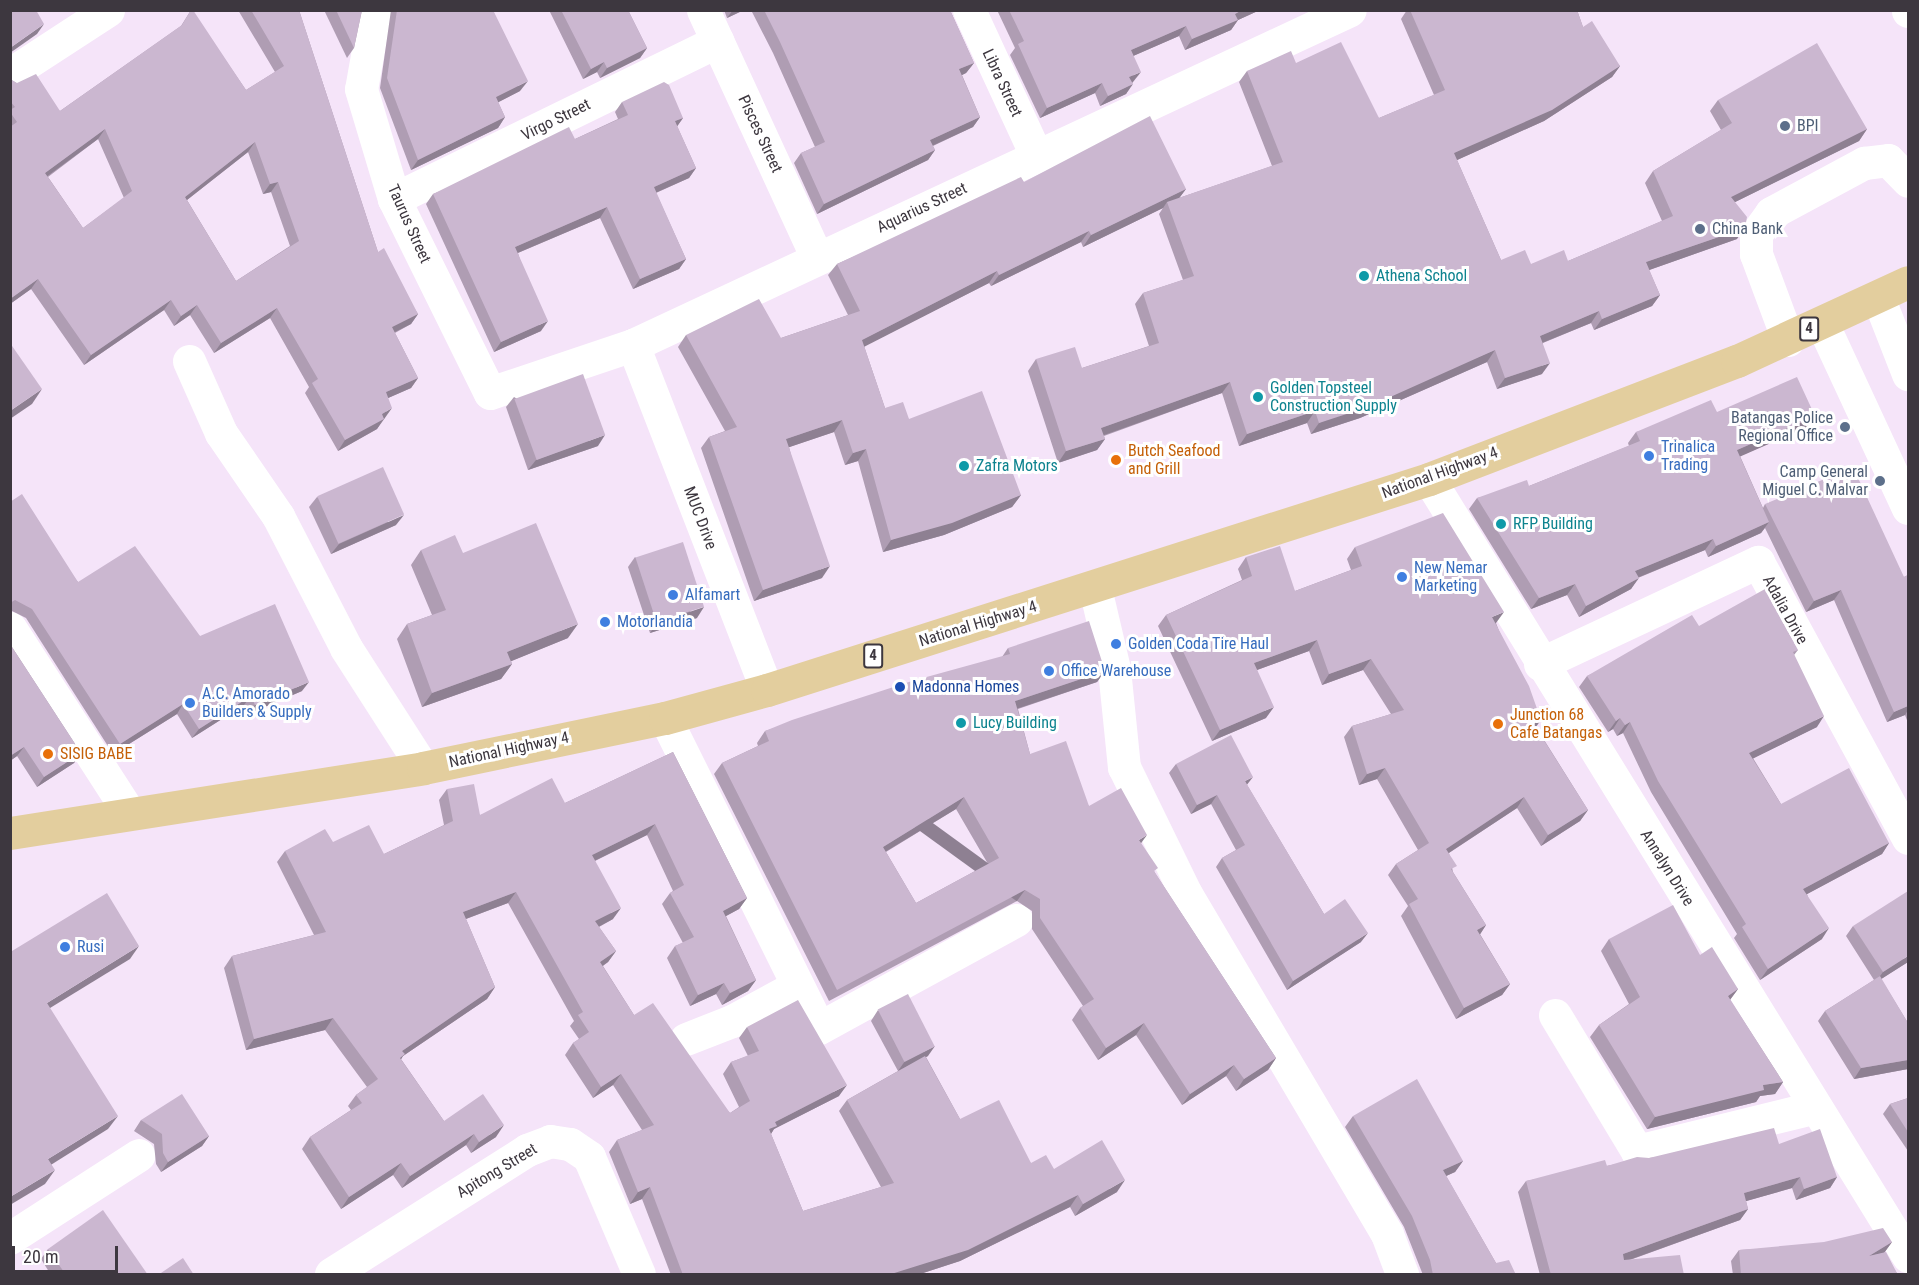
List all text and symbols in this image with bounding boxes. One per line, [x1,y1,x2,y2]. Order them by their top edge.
street label: Libra Street [978,46,1026,120]
street label: Pisces Street [734,92,786,176]
street label: Virgo Street [518,95,594,145]
place label: BPI [1797,116,1819,136]
marker: BPI [1778,119,1792,133]
street label: Aquarius Street [874,179,970,237]
street label: Taurus Street [383,182,435,266]
place label: China Bank [1712,219,1783,239]
marker: China Bank [1693,222,1707,236]
place label: Athena School [1376,266,1467,286]
marker: Athena School [1357,269,1371,283]
road number: 4 [1798,317,1820,341]
place label: Golden Topsteel Construction Supply [1270,378,1397,416]
marker: Golden Topsteel Construction Supply [1251,390,1265,404]
place label: Batangas Police Regional Office [1731,408,1833,446]
marker: Batangas Police Regional Office [1838,420,1852,434]
place label: Trinalica Trading [1661,437,1715,475]
place label: Butch Seafood and Grill [1128,441,1221,479]
street label: National Highway 4 [1379,443,1501,503]
marker: Trinalica Trading [1642,449,1656,463]
marker: Butch Seafood and Grill [1109,453,1123,467]
place label: Zafra Motors [976,456,1058,476]
marker: Zafra Motors [957,459,971,473]
place label: Camp General Miguel C. Malvar [1762,462,1868,500]
marker: Camp General Miguel C. Malvar [1873,474,1887,488]
street label: MUC Drive [679,484,721,552]
place label: RFP Building [1513,514,1593,534]
marker: RFP Building [1494,517,1508,531]
place label: New Nemar Marketing [1414,558,1487,596]
marker: New Nemar Marketing [1395,570,1409,584]
street label: Adalia Drive [1758,572,1812,648]
place label: Alfamart [685,585,740,605]
marker: Alfamart [666,588,680,602]
street label: National Highway 4 [917,597,1039,651]
place label: Motorlandia [617,612,693,632]
marker: Motorlandia [598,615,612,629]
place label: Golden Coda Tire Haul [1128,634,1269,654]
marker: Golden Coda Tire Haul [1109,637,1123,651]
road number: 4 [862,644,884,668]
place label: Office Warehouse [1061,661,1171,681]
marker: Office Warehouse [1042,664,1056,678]
place label: Madonna Homes [912,677,1019,697]
marker: Madonna Homes [893,680,907,694]
place label: A.C. Amorado Builders & Supply [202,684,312,722]
marker: A.C. Amorado Builders & Supply [183,696,197,710]
place label: Junction 68 Cafe Batangas [1510,705,1602,743]
place label: Lucy Building [973,713,1057,733]
marker: Lucy Building [954,716,968,730]
marker: Junction 68 Cafe Batangas [1491,717,1505,731]
street label: National Highway 4 [447,728,571,772]
place label: SISIG BABE [60,744,132,764]
marker: SISIG BABE [41,747,55,761]
street label: Annalyn Drive [1636,826,1698,910]
place label: Rusi [77,937,104,957]
marker: Rusi [58,940,72,954]
street label: Apitong Street [453,1140,541,1202]
scale bar [15,1234,122,1272]
text: 20 m [23,1246,58,1267]

